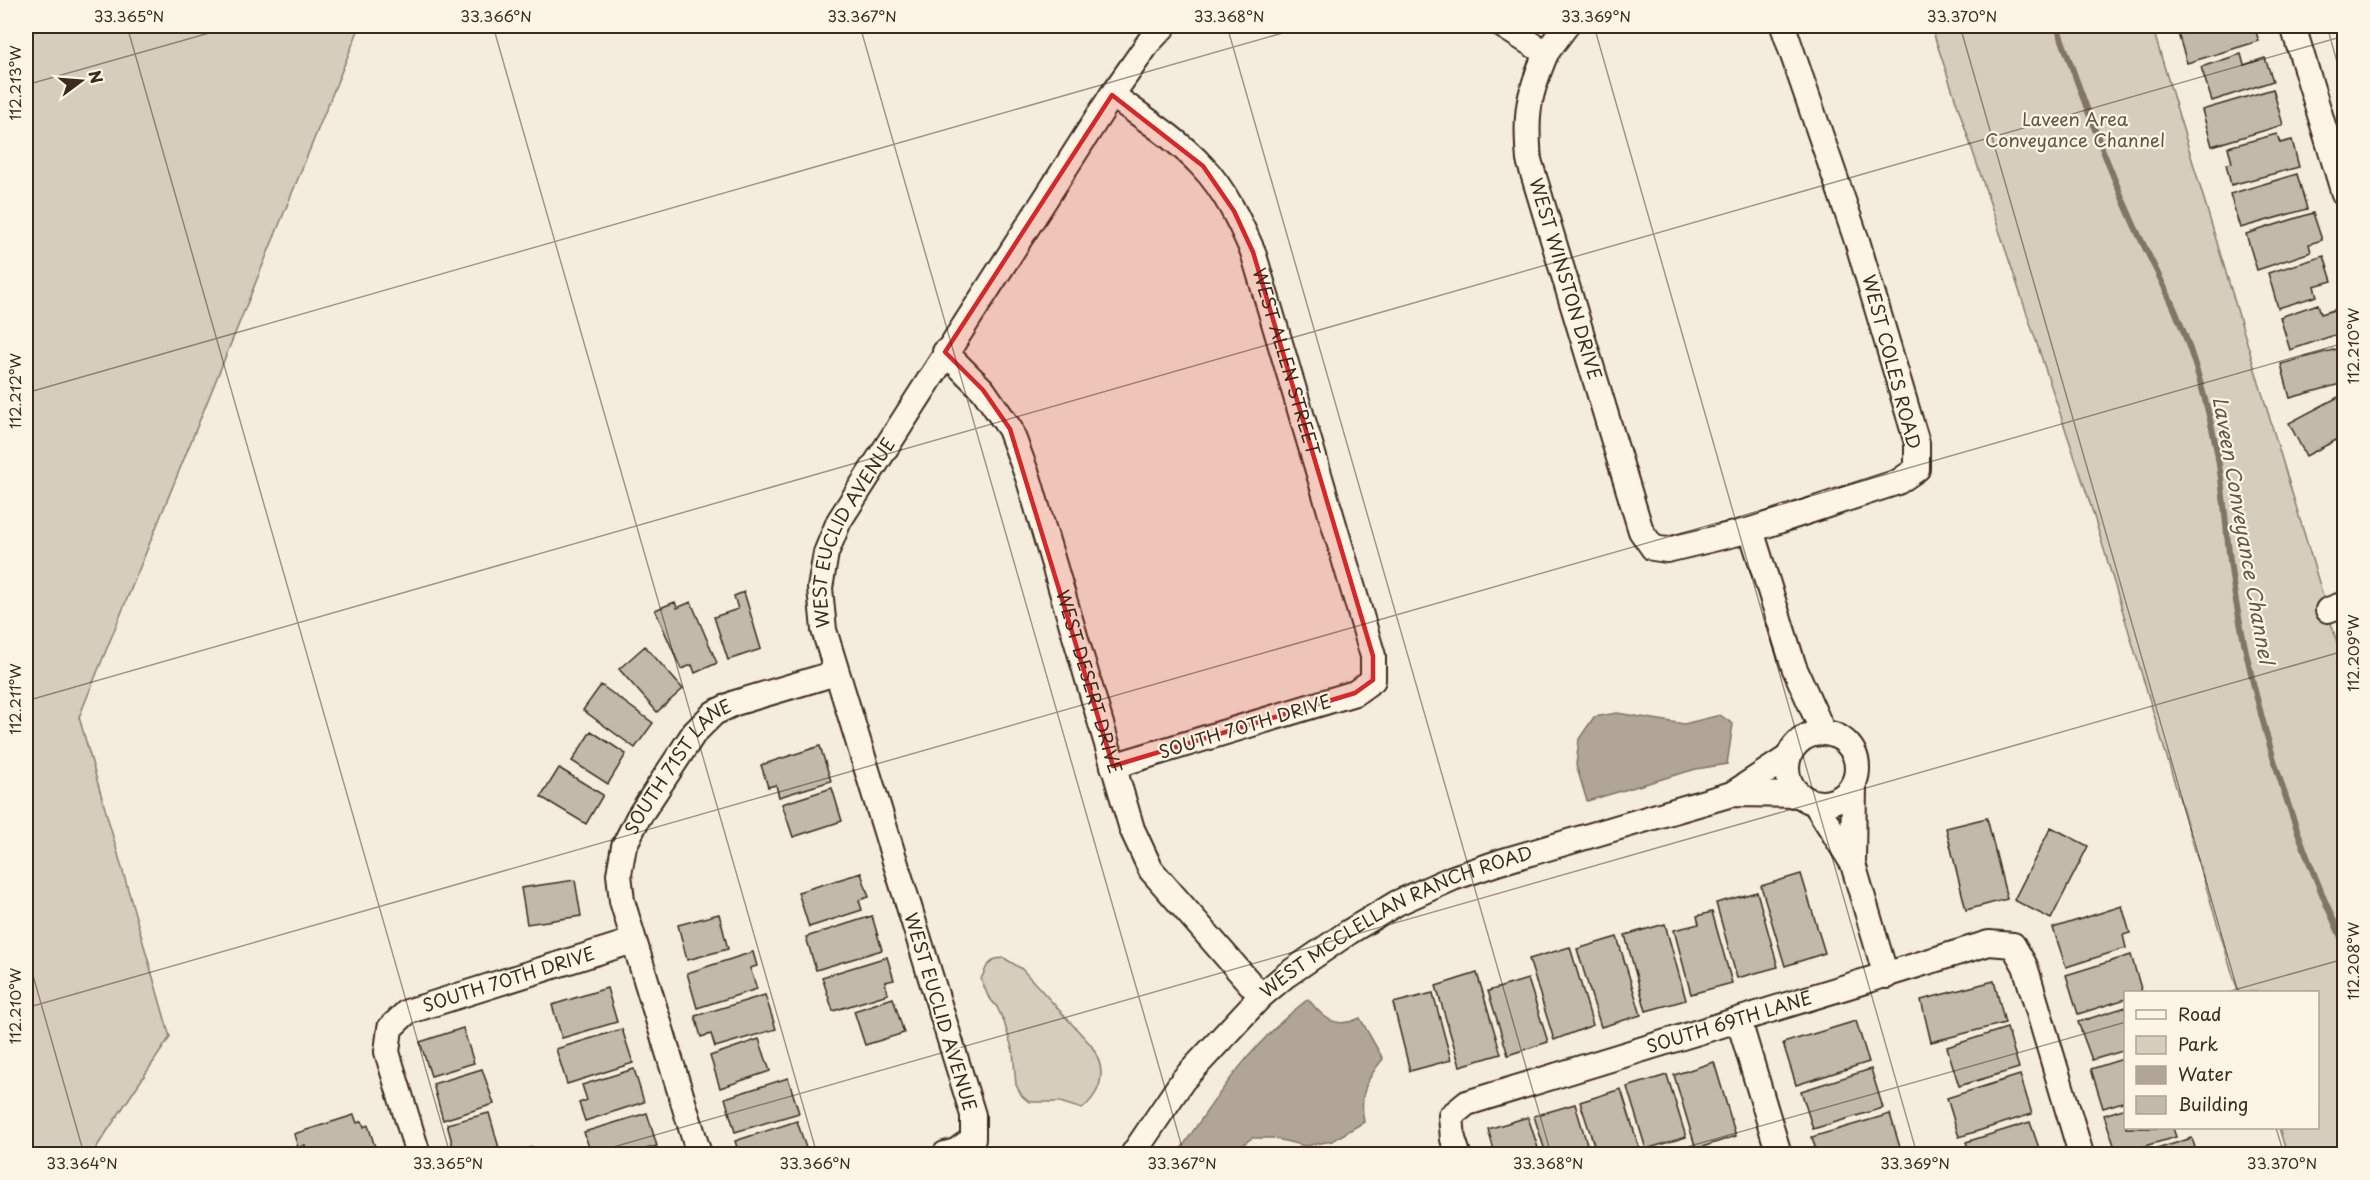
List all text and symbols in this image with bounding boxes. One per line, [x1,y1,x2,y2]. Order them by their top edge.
text: 33.365°N [94,4,164,27]
text: 33.366°N [460,4,532,27]
text: 33.367°N [827,4,897,27]
text: 33.368°N [1194,4,1264,27]
text: 33.369°N [1561,4,1631,27]
text: 33.370°N [1927,4,1997,27]
text: 112.213°W [3,45,26,121]
north arrow [51,51,111,111]
text: N [83,67,110,86]
park label: Laveen Area Conveyance Channel [1985,105,2165,153]
street label: WEST WINSTON DRIVE [1523,174,1610,383]
street label: WEST ALLEN STREET [1247,265,1328,459]
street label: WEST COLES ROAD [1856,271,1929,452]
text: 112.210°W [2341,307,2364,384]
text: 112.212°W [3,353,26,429]
water label: Laveen Conveyance Channel [2206,394,2283,669]
street label: WEST EUCLID AVENUE [805,432,901,629]
street label: WEST DESERT DRIVE [1050,586,1130,777]
text: 112.209°W [2341,614,2364,692]
text: 112.211°W [3,663,26,735]
street label: SOUTH 70TH DRIVE [1155,686,1334,765]
street label: SOUTH 71ST LANE [617,692,736,839]
street label: WEST MCCLELLAN RANCH ROAD [1253,838,1536,1004]
street label: WEST EUCLID AVENUE [898,909,984,1114]
text: 112.208°W [2341,921,2364,1000]
street label: SOUTH 70TH DRIVE [419,939,598,1018]
text: 112.210°W [3,967,26,1044]
street label: SOUTH 69TH LANE [1643,983,1815,1059]
legend [2124,991,2319,1129]
text: Road [2178,1000,2222,1027]
text: Park [2178,1030,2218,1057]
text: Water [2178,1060,2233,1087]
text: Building [2178,1090,2248,1117]
text: 33.364°N [46,1151,118,1174]
text: 33.365°N [413,1151,483,1174]
text: 33.366°N [779,1151,851,1174]
text: 33.367°N [1147,1151,1217,1174]
text: 33.368°N [1513,1151,1583,1174]
text: 33.369°N [1880,1151,1950,1174]
text: 33.370°N [2247,1151,2317,1174]

